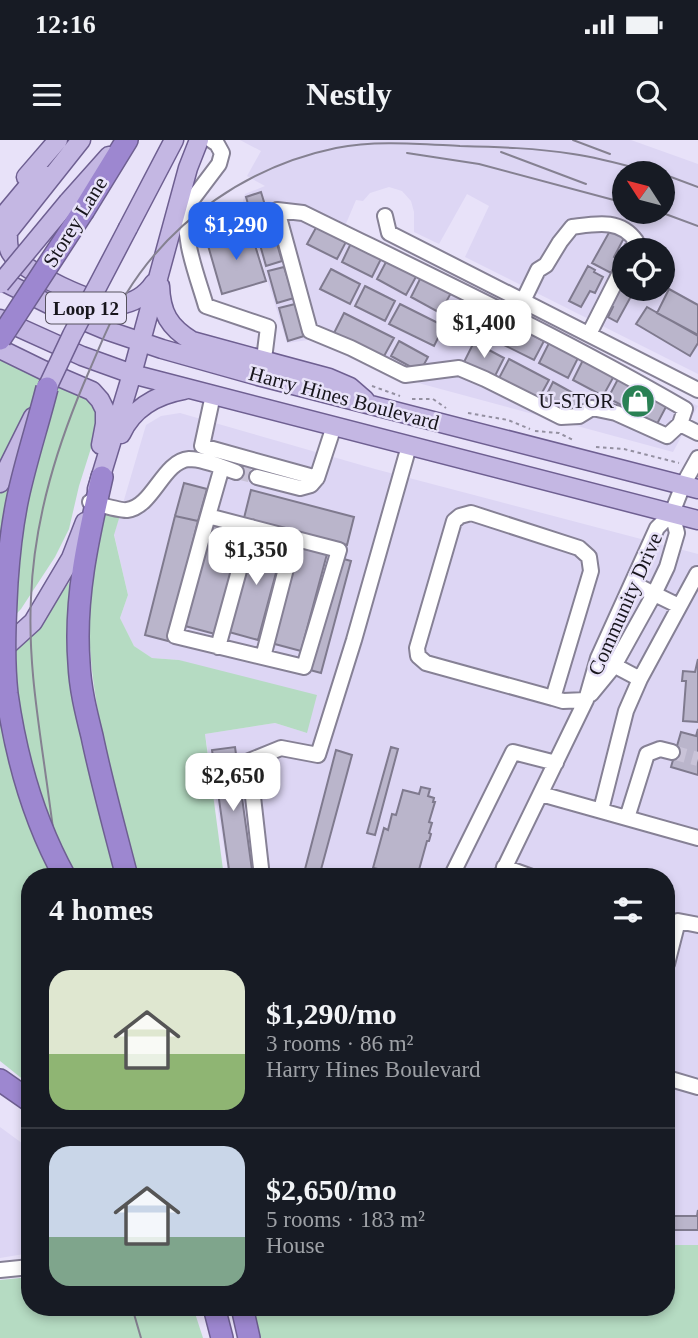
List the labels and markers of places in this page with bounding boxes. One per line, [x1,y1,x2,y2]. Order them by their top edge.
pin: $1,290 [179,202,293,262]
pin: $1,400 [427,300,541,360]
shop icon: U-STOR [619,382,657,420]
place label: U-STOR [539,389,614,413]
pin: $1,350 [199,528,313,587]
pin: $2,650 [176,754,290,813]

